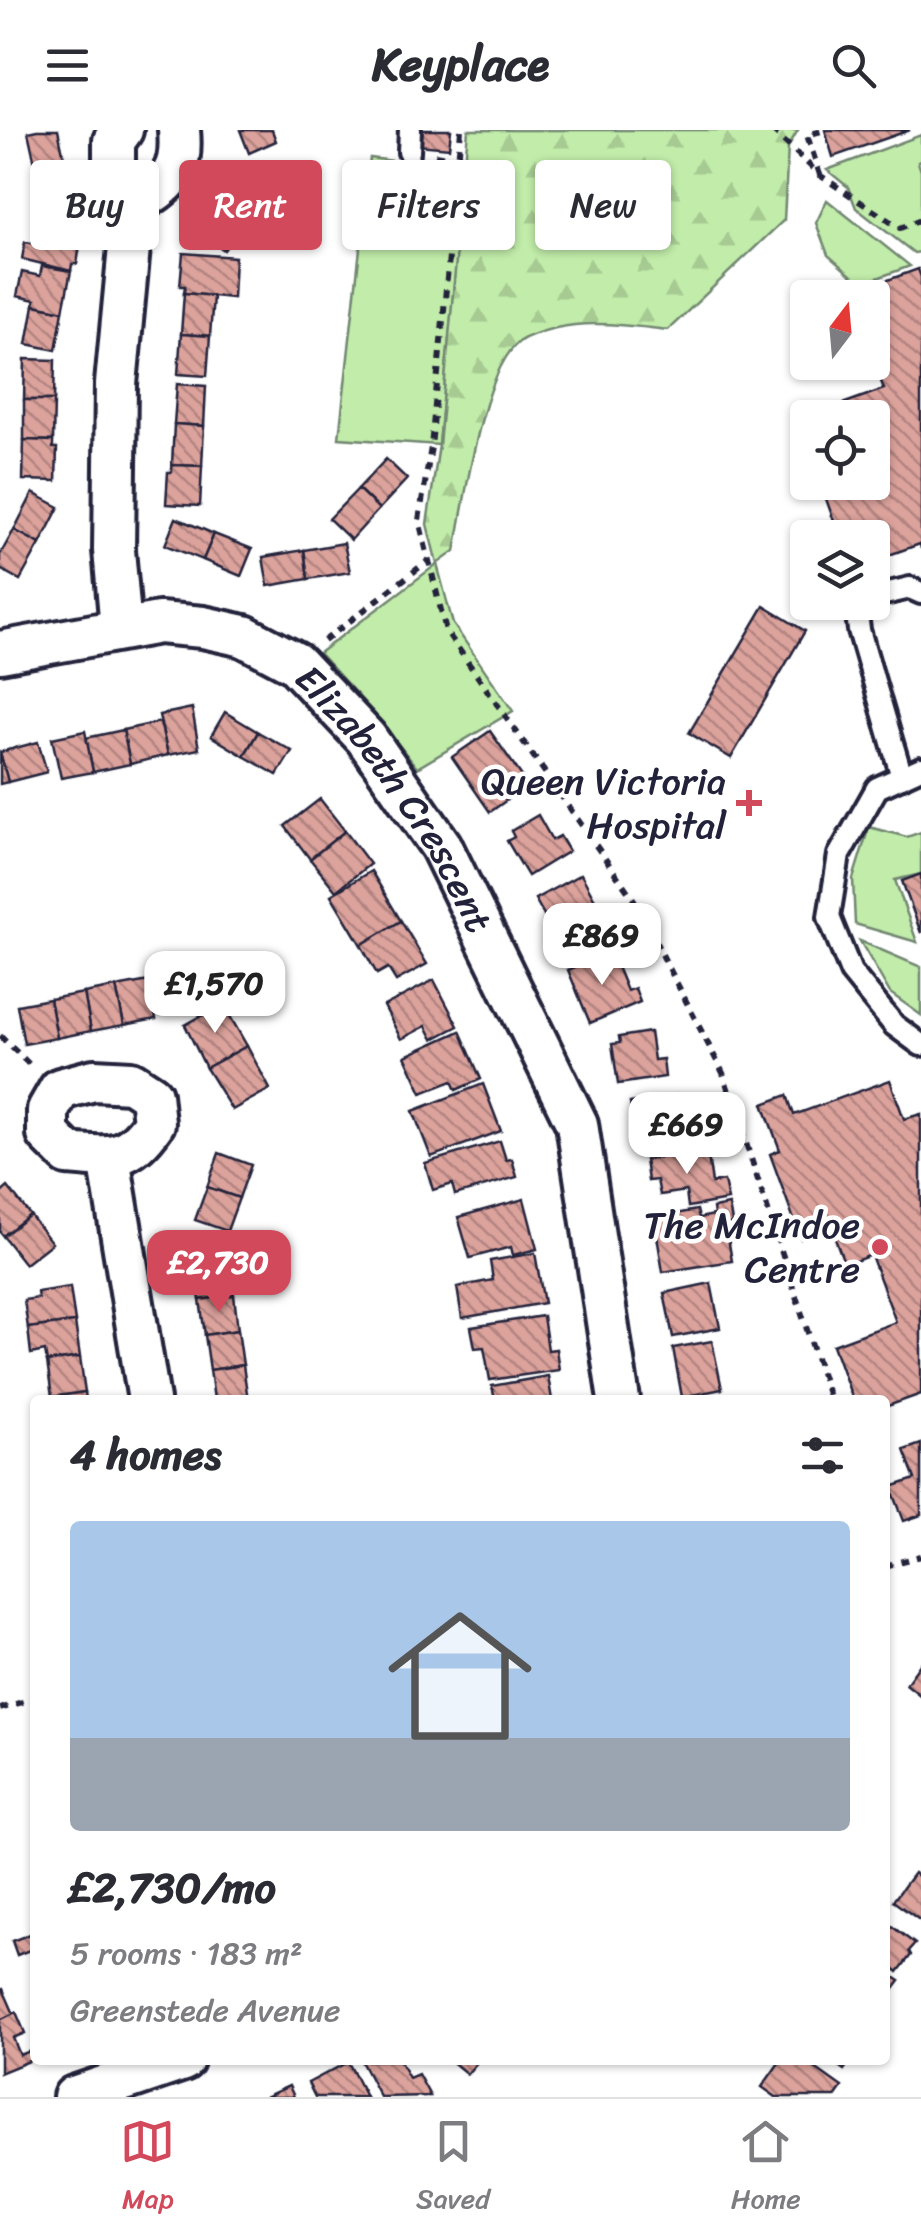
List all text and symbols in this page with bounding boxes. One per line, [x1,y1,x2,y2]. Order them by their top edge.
text: Keyplace [372,25,549,105]
icon: menu [40,38,95,93]
icon: search [826,38,881,93]
chip: Buy [30,160,159,250]
chip: Rent [179,160,322,250]
chip: Filters [342,160,515,250]
chip: New [535,160,671,250]
north arrow [790,280,890,380]
map controls [790,280,890,620]
button: locate [790,400,890,500]
button: layers [790,520,890,620]
street label: Elizabeth Crescent [278,648,512,944]
place label: Queen Victoria Hospital [481,748,727,859]
marker: Queen Victoria Hospital [736,790,762,816]
pin: £869 [543,903,661,988]
text: £869 [565,907,639,964]
pin: £1,570 [134,951,296,1036]
text: £1,570 [166,955,264,1012]
pin: £669 [628,1092,746,1177]
text: £669 [651,1096,723,1153]
place label: The McIndoe Centre [644,1192,860,1303]
pin: £2,730 [138,1230,300,1315]
text: £2,730 [169,1234,269,1291]
marker: The McIndoe Centre [869,1236,891,1258]
text: 4 homes [70,1418,222,1492]
icon: filters [795,1428,850,1483]
icon: home [370,1586,550,1766]
text: £2,730/mo [70,1851,276,1925]
text: 5 rooms · 183 m² [70,1925,302,1982]
text: Greenstede Avenue [70,1982,341,2039]
tab: Map [120,2114,175,2223]
tab: Saved [416,2114,490,2223]
tab: Home [731,2114,801,2223]

